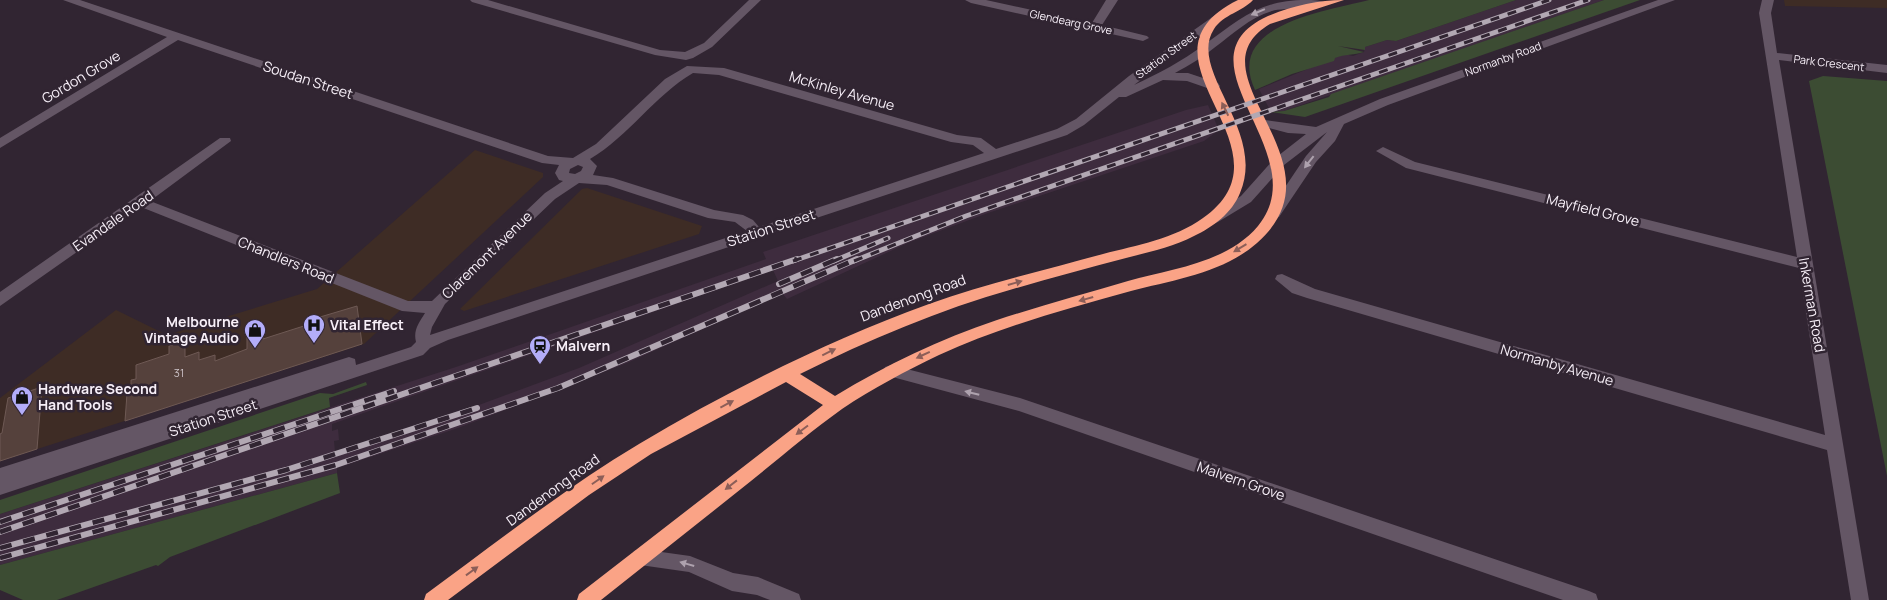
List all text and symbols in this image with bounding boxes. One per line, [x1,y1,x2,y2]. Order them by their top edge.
street label: Glendearg Grove [1028,5,1114,38]
one-way arrow [1251,9,1265,17]
street label: Station Street [1132,27,1199,82]
street label: Normanby Road [1463,38,1543,79]
street label: Gordon Grove [38,46,124,108]
street label: Park Crescent [1793,51,1865,74]
street label: Soudan Street [261,56,356,103]
street label: McKinley Avenue [787,66,897,115]
one-way arrow [1221,102,1229,116]
one-way arrow [1304,155,1315,168]
street label: Evandale Road [69,186,157,255]
street label: Mayfield Grove [1545,189,1642,230]
street label: Station Street [724,204,818,251]
street label: Claremont Avenue [437,207,536,303]
street label: Chandlers Road [235,232,337,287]
one-way arrow [1234,243,1247,252]
street label: Inkerman Road [1795,256,1830,354]
street label: Dandenong Road [857,270,968,325]
one-way arrow [1008,278,1023,286]
one-way arrow [1079,295,1094,303]
place label: Melbourne Vintage Audio [144,312,239,347]
hospital icon: Vital Effect [302,313,326,344]
place label: Vital Effect [330,315,404,334]
shop icon: Melbourne Vintage Audio [243,318,267,349]
station icon: Malvern [528,334,552,365]
place label: Malvern [556,336,610,355]
street label: Normanby Avenue [1498,339,1616,390]
one-way arrow [822,348,836,356]
one-way arrow [916,352,930,360]
house number: 31 [174,365,184,380]
place label: Hardware Second Hand Tools [38,379,157,414]
shop icon: Hardware Second Hand Tools [10,385,34,416]
one-way arrow [965,389,980,397]
street label: Station Street [166,394,260,441]
one-way arrow [719,400,734,408]
one-way arrow [795,425,809,435]
street label: Dandenong Road [502,449,603,530]
street label: Malvern Grove [1195,457,1288,504]
one-way arrow [591,475,604,485]
one-way arrow [725,480,738,491]
one-way arrow [680,560,695,568]
one-way arrow [465,566,478,577]

